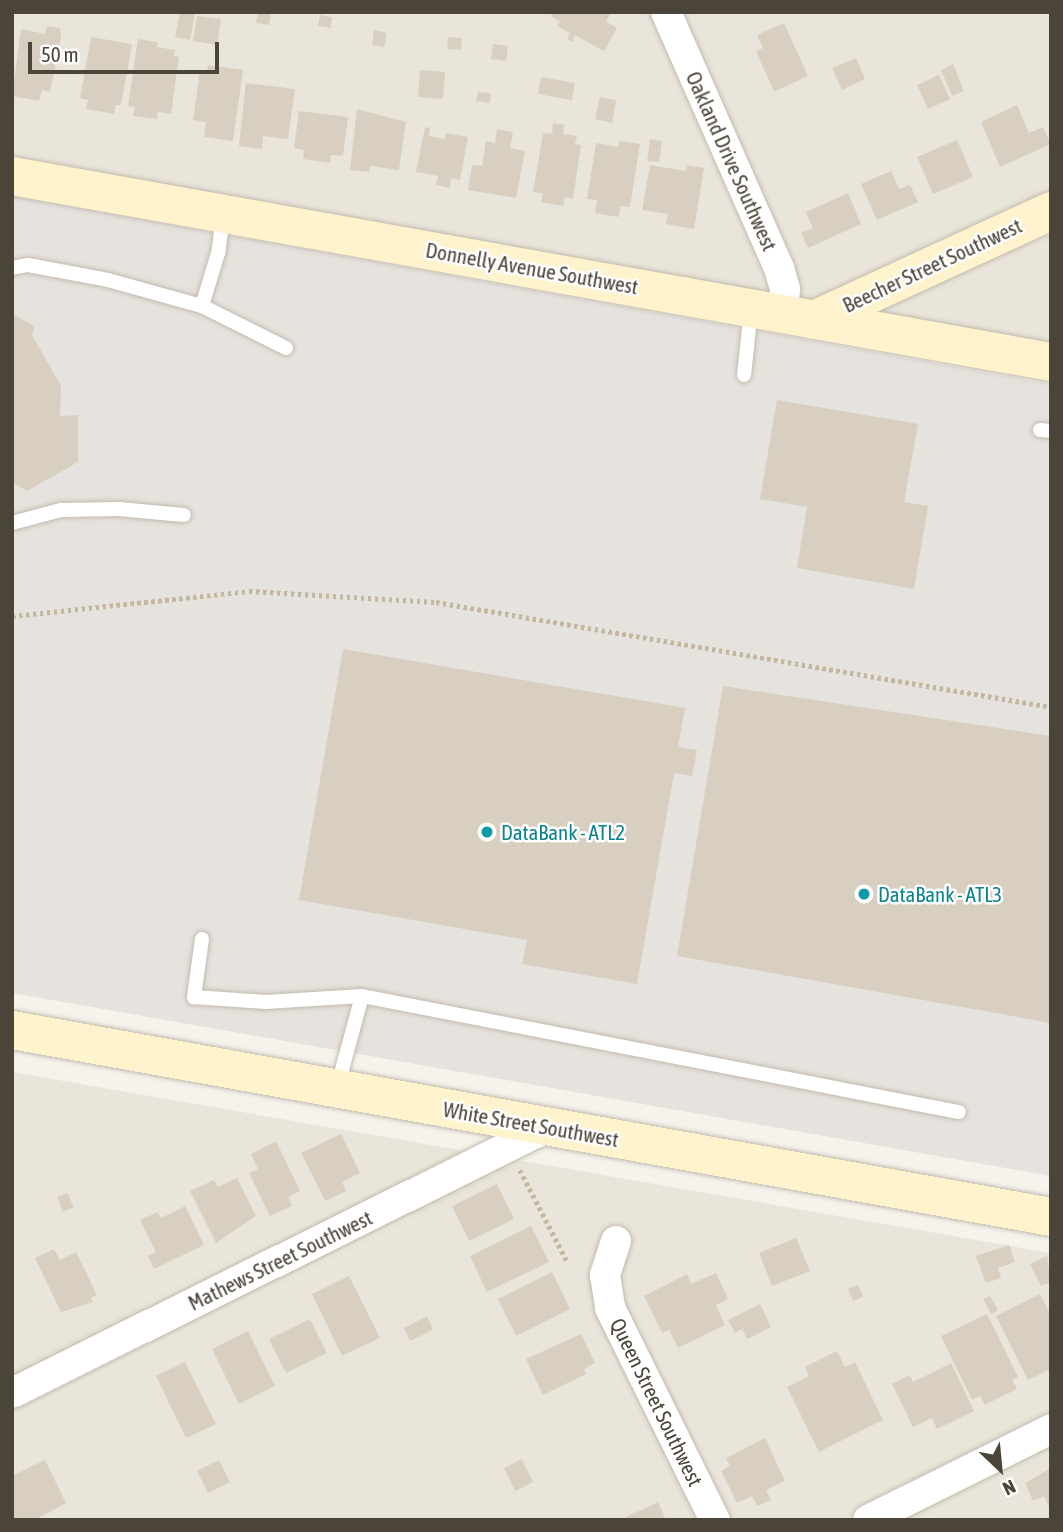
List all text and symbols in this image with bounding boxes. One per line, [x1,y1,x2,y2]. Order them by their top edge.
scale bar [32,28,222,72]
text: 50 m [41,42,79,66]
street label: Oakland Drive Southwest [681,67,783,255]
street label: Beecher Street Southwest [838,212,1026,318]
street label: Donnelly Avenue Southwest [424,237,640,299]
place label: DataBank - ATL2 [501,819,625,845]
marker: DataBank - ATL2 [479,824,495,840]
place label: DataBank - ATL3 [878,881,1002,907]
marker: DataBank - ATL3 [856,886,872,902]
street label: White Street Southwest [441,1096,621,1152]
street label: Mathews Street Southwest [184,1204,376,1316]
street label: Queen Street Southwest [605,1314,709,1490]
north arrow [965,1434,1035,1504]
text: N [999,1476,1019,1500]

